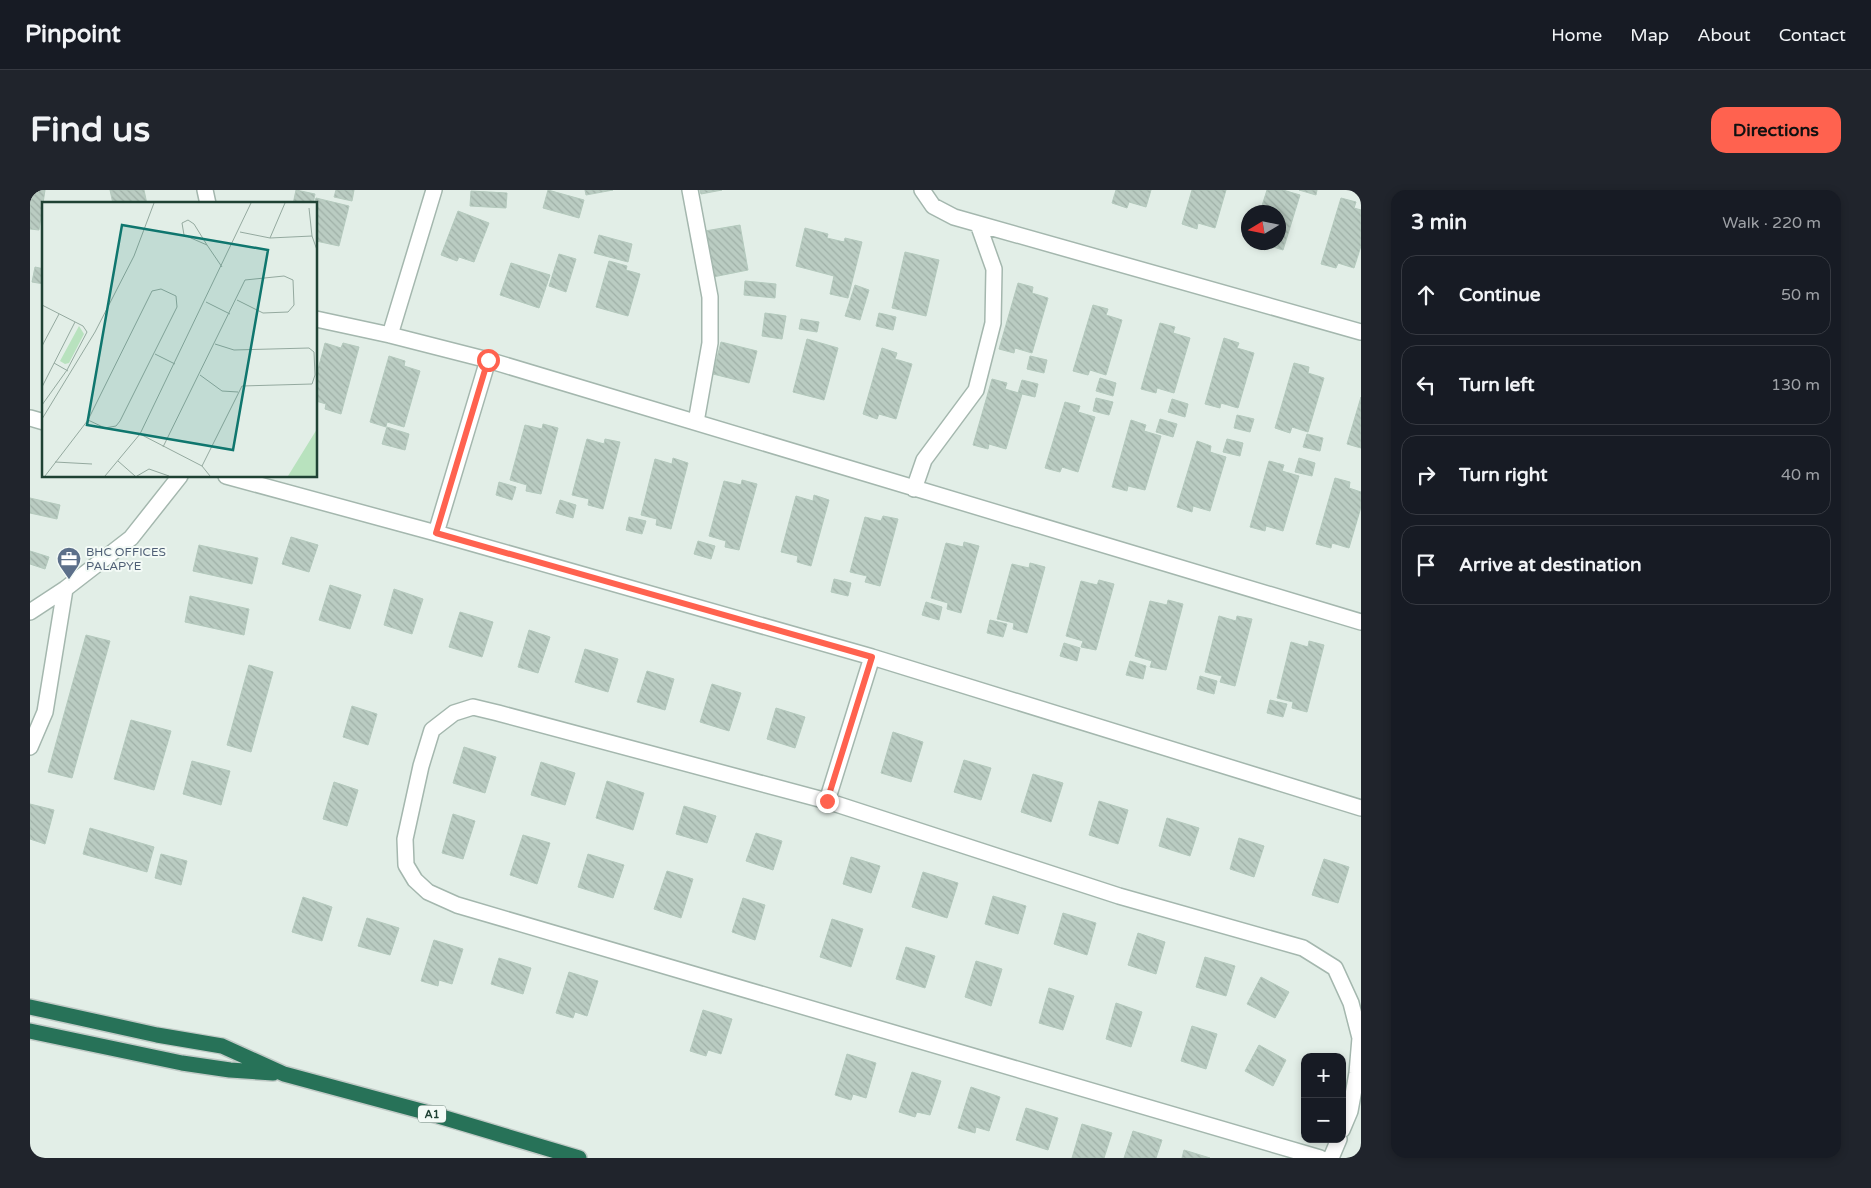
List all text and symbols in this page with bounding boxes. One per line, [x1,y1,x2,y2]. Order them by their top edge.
text: Pinpoint [25,20,121,49]
text: Home [1551,24,1602,46]
text: Map [1630,24,1669,46]
text: About [1697,24,1751,46]
text: Contact [1779,24,1846,46]
button: Directions [1711,107,1841,153]
text: Find us [30,109,150,151]
inset map [42,202,318,478]
north arrow [1241,205,1286,250]
text: 3 min [1411,210,1467,235]
text: Walk · 220 m [1722,213,1821,233]
icon: ahead [1412,281,1440,309]
text: Continue [1459,284,1541,306]
text: 50 m [1781,285,1820,305]
route start [477,349,500,372]
icon: left [1412,371,1440,399]
text: Turn left [1459,374,1535,396]
text: 130 m [1771,375,1820,395]
icon: right [1412,461,1440,489]
text: Turn right [1459,464,1547,486]
text: 40 m [1781,465,1820,485]
place label: BHC OFFICES PALAPYE [86,545,166,573]
office icon: BHC OFFICES PALAPYE [56,546,82,580]
icon: arrive [1412,551,1440,579]
text: Arrive at destination [1459,554,1642,576]
route end [816,790,839,813]
map controls [1301,1053,1346,1143]
button: + [1301,1053,1346,1098]
button: − [1301,1098,1346,1143]
road number: A1 [418,1106,446,1122]

